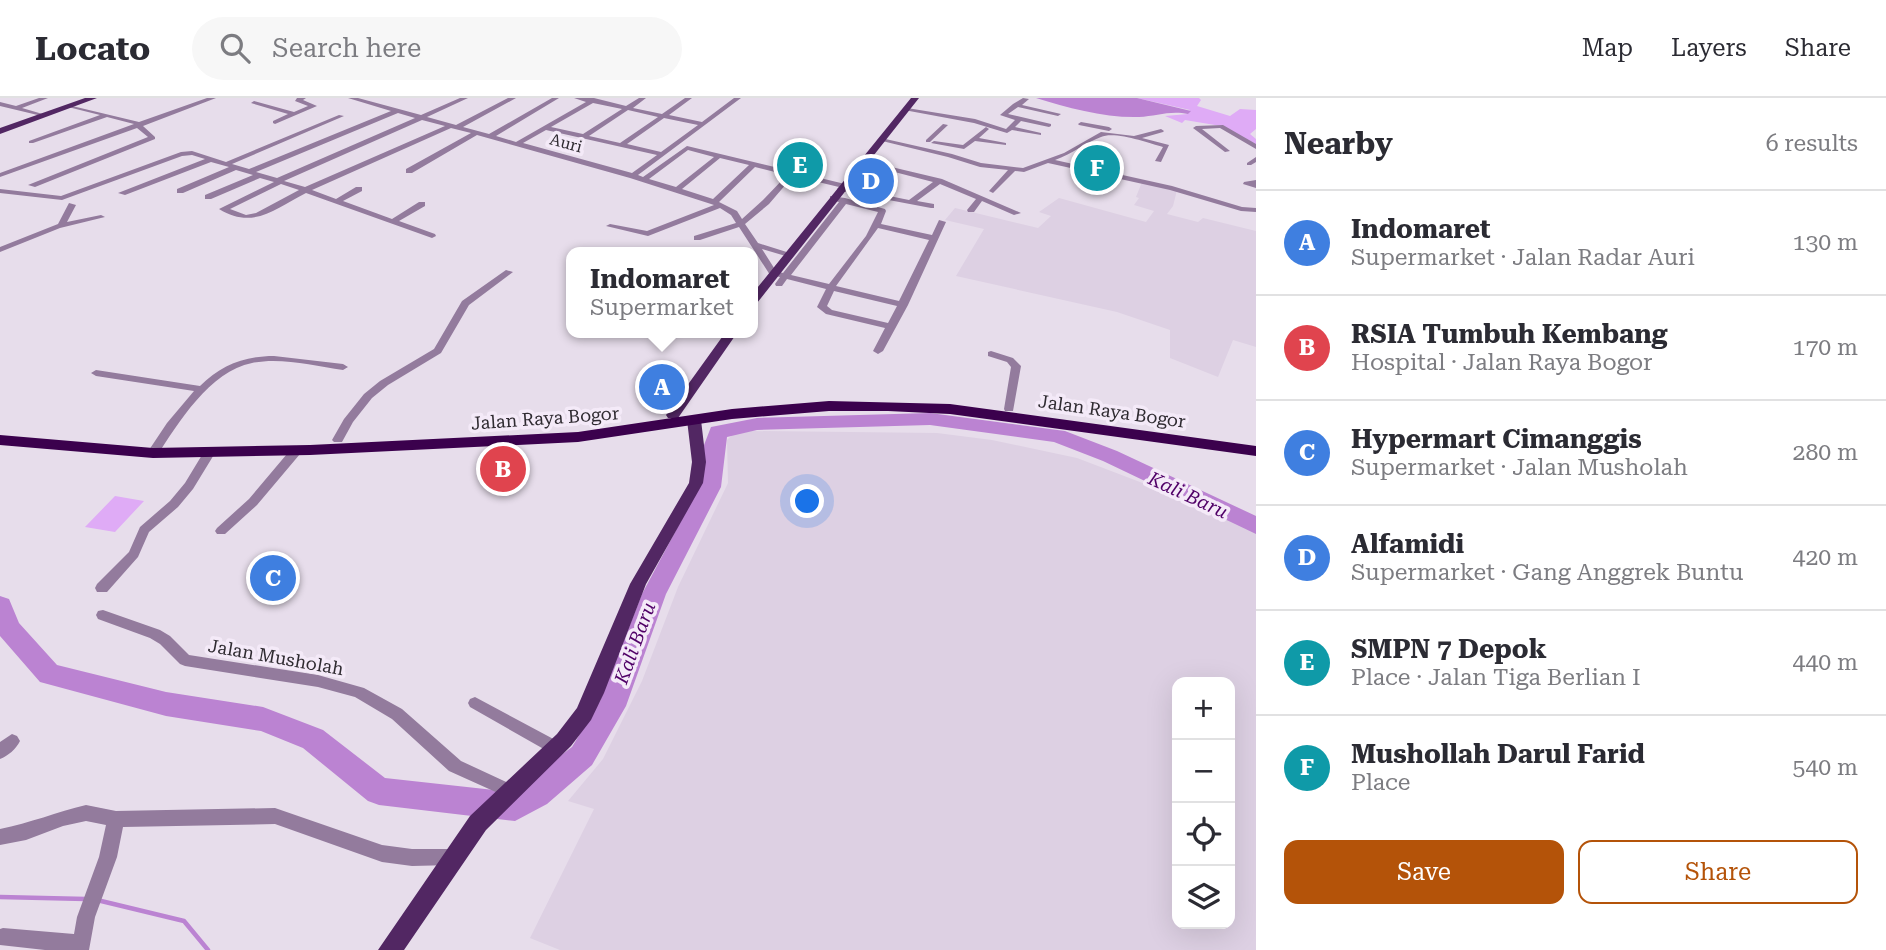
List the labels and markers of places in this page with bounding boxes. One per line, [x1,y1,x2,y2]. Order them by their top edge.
pin: E [777,139,823,191]
pin: F [1074,142,1120,194]
pin: D [848,155,894,207]
pin: A [639,361,685,413]
pin: B [480,443,526,495]
pin: C [250,552,296,604]

